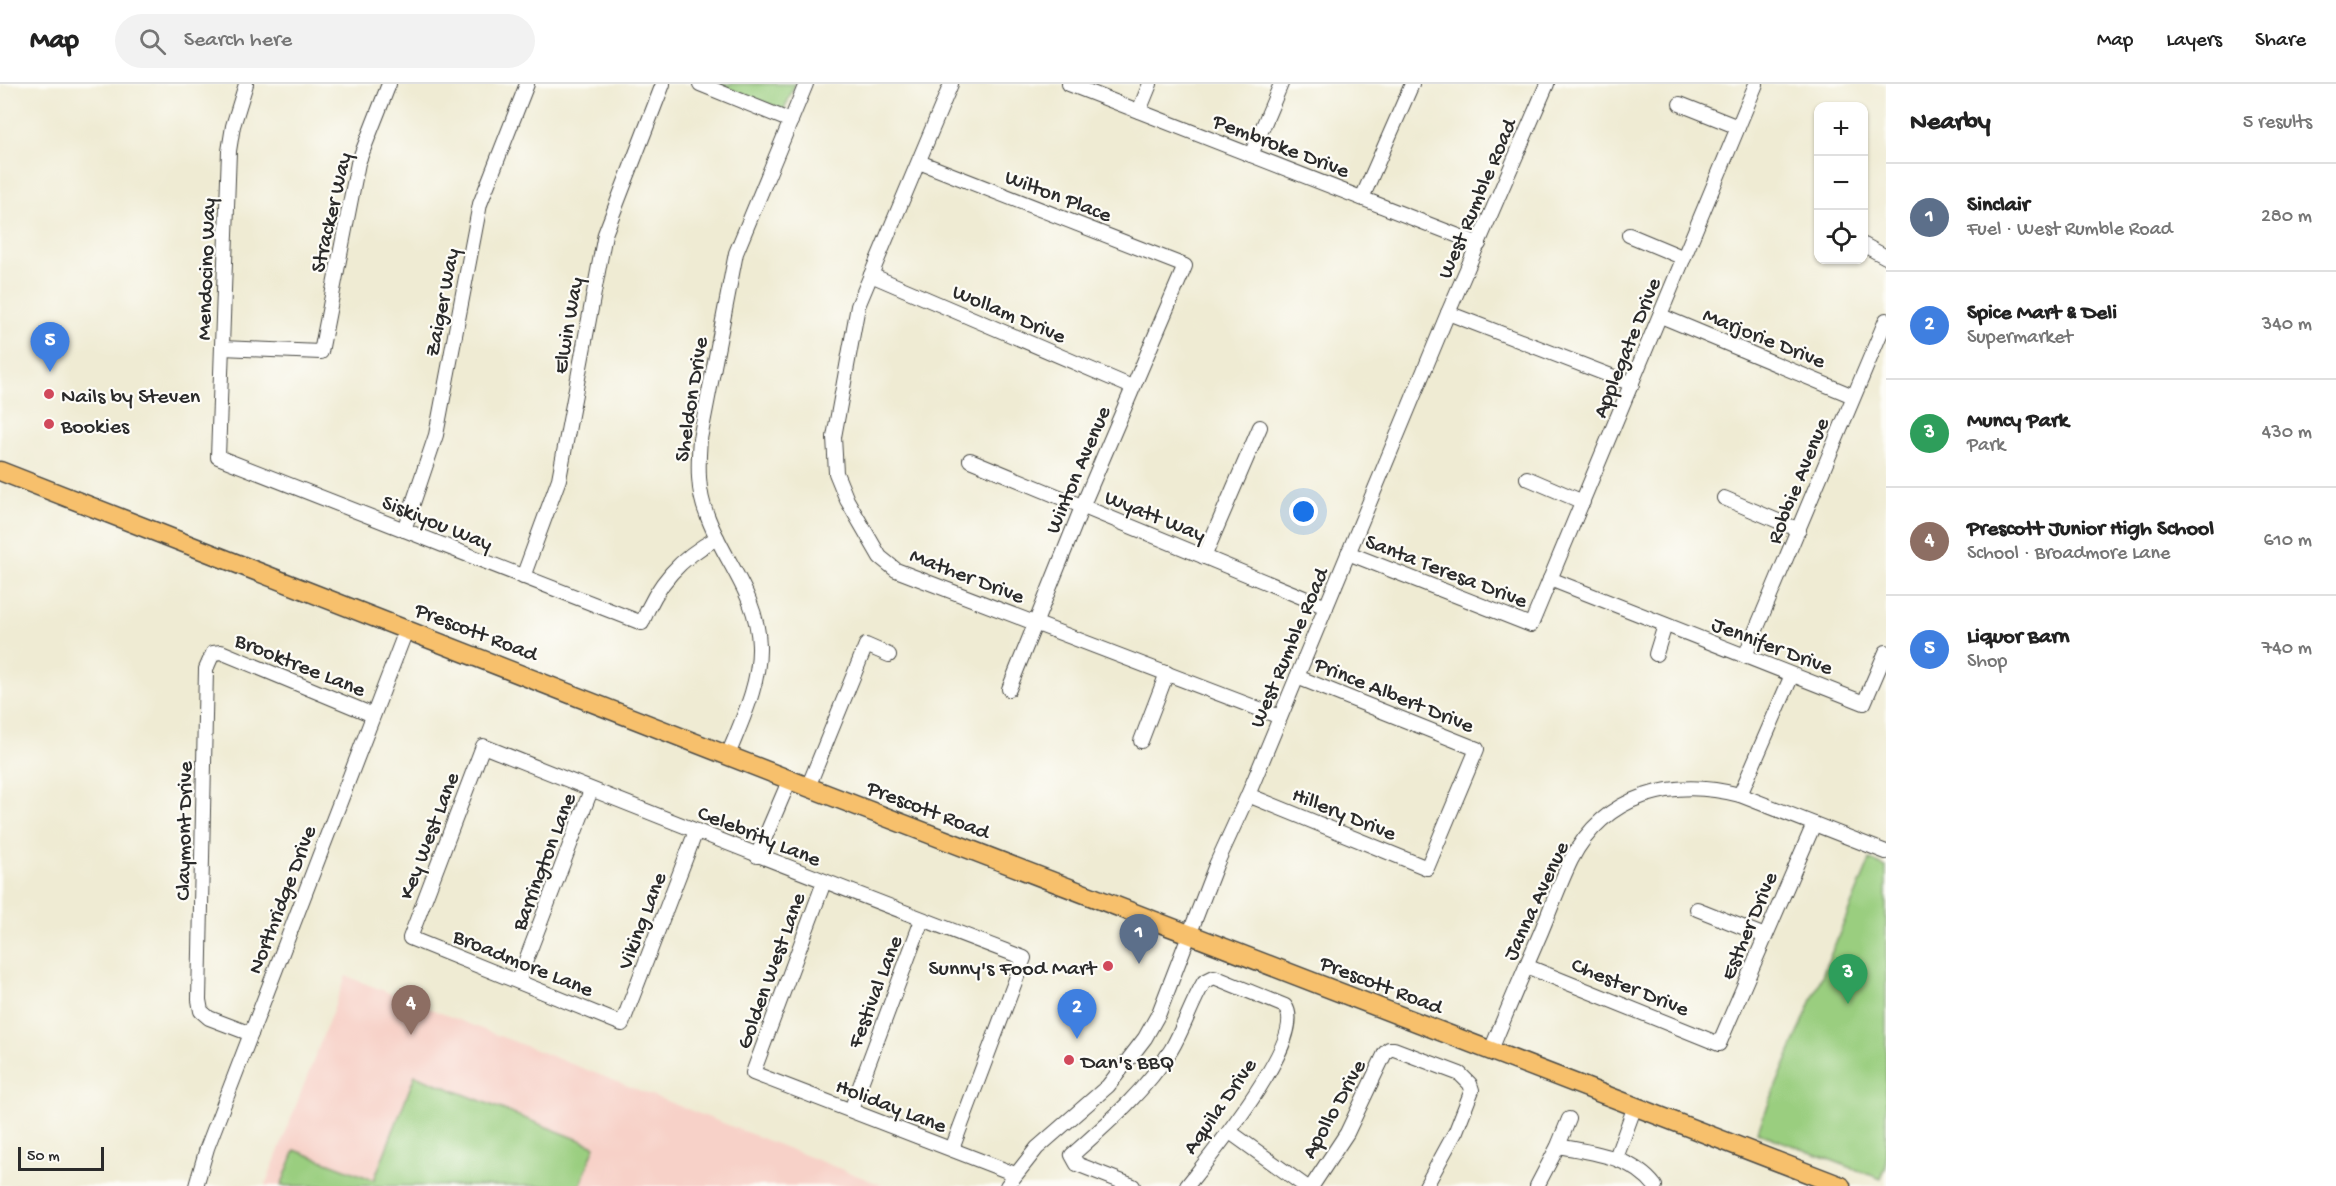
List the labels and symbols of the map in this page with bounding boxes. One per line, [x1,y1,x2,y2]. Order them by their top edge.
street label: Pembroke Drive [1208,109,1353,186]
street label: West Rumble Road [1433,114,1525,283]
street label: Stracker Way [306,150,359,276]
street label: Wilton Place [1000,165,1115,230]
street label: Mendocino Way [193,197,223,341]
street label: Zaiger Way [421,246,467,359]
street label: Applegate Drive [1589,274,1669,422]
street label: Elwin Way [549,275,591,376]
street label: Wollam Drive [948,280,1070,352]
street label: Marjorie Drive [1698,303,1829,376]
pin: 5 [31,322,70,372]
street label: Sheldon Drive [670,335,716,464]
place label: Nails by Steven [61,385,201,411]
marker: Nails by Steven [42,387,56,401]
street label: Winton Avenue [1041,402,1118,538]
street label: Robbie Avenue [1763,414,1837,548]
place label: Bookies [60,415,130,441]
marker: Bookies [42,417,56,431]
street label: Wyatt Way [1100,486,1209,550]
street label: Siskiyou Way [377,491,496,559]
your location [1289,497,1318,526]
street label: Santa Teresa Drive [1361,530,1531,616]
street label: Mather Drive [906,544,1028,612]
street label: West Rumble Road [1245,563,1337,732]
street label: Prescott Road [410,598,543,670]
street label: Jennifer Drive [1707,613,1836,683]
street label: Brooktree Lane [230,628,369,705]
street label: Prince Albert Drive [1309,652,1478,741]
street label: Claymont Drive [172,760,200,901]
street label: Key West Lane [395,769,467,904]
street label: Prescott Road [862,776,995,848]
street label: Hillery Drive [1288,783,1400,849]
street label: Barrington Lane [507,790,584,936]
street label: Celebrity Lane [693,801,825,874]
street label: Northridge Drive [243,822,324,978]
street label: Janna Avenue [1499,837,1577,965]
street label: Esther Drive [1716,868,1785,985]
street label: Viking Lane [613,869,674,975]
street label: Golden West Lane [732,889,813,1053]
pin: 1 [1120,914,1158,964]
street label: Broadmore Lane [448,924,597,1005]
street label: Festival Lane [843,932,910,1053]
street label: Prescott Road [1315,951,1448,1023]
street label: Chester Drive [1567,953,1693,1024]
pin: 3 [1828,954,1868,1004]
place label: Sunny's Food Mart [928,957,1098,983]
marker: Sunny's Food Mart [1101,959,1115,973]
pin: 4 [392,986,430,1035]
pin: 2 [1058,990,1096,1039]
place label: Dan's BBQ [1079,1051,1174,1077]
marker: Dan's BBQ [1062,1053,1076,1067]
street label: Aquila Drive [1179,1054,1264,1160]
street label: Apollo Drive [1298,1055,1374,1164]
street label: Holiday Lane [831,1075,950,1141]
scale bar [18,1144,104,1172]

